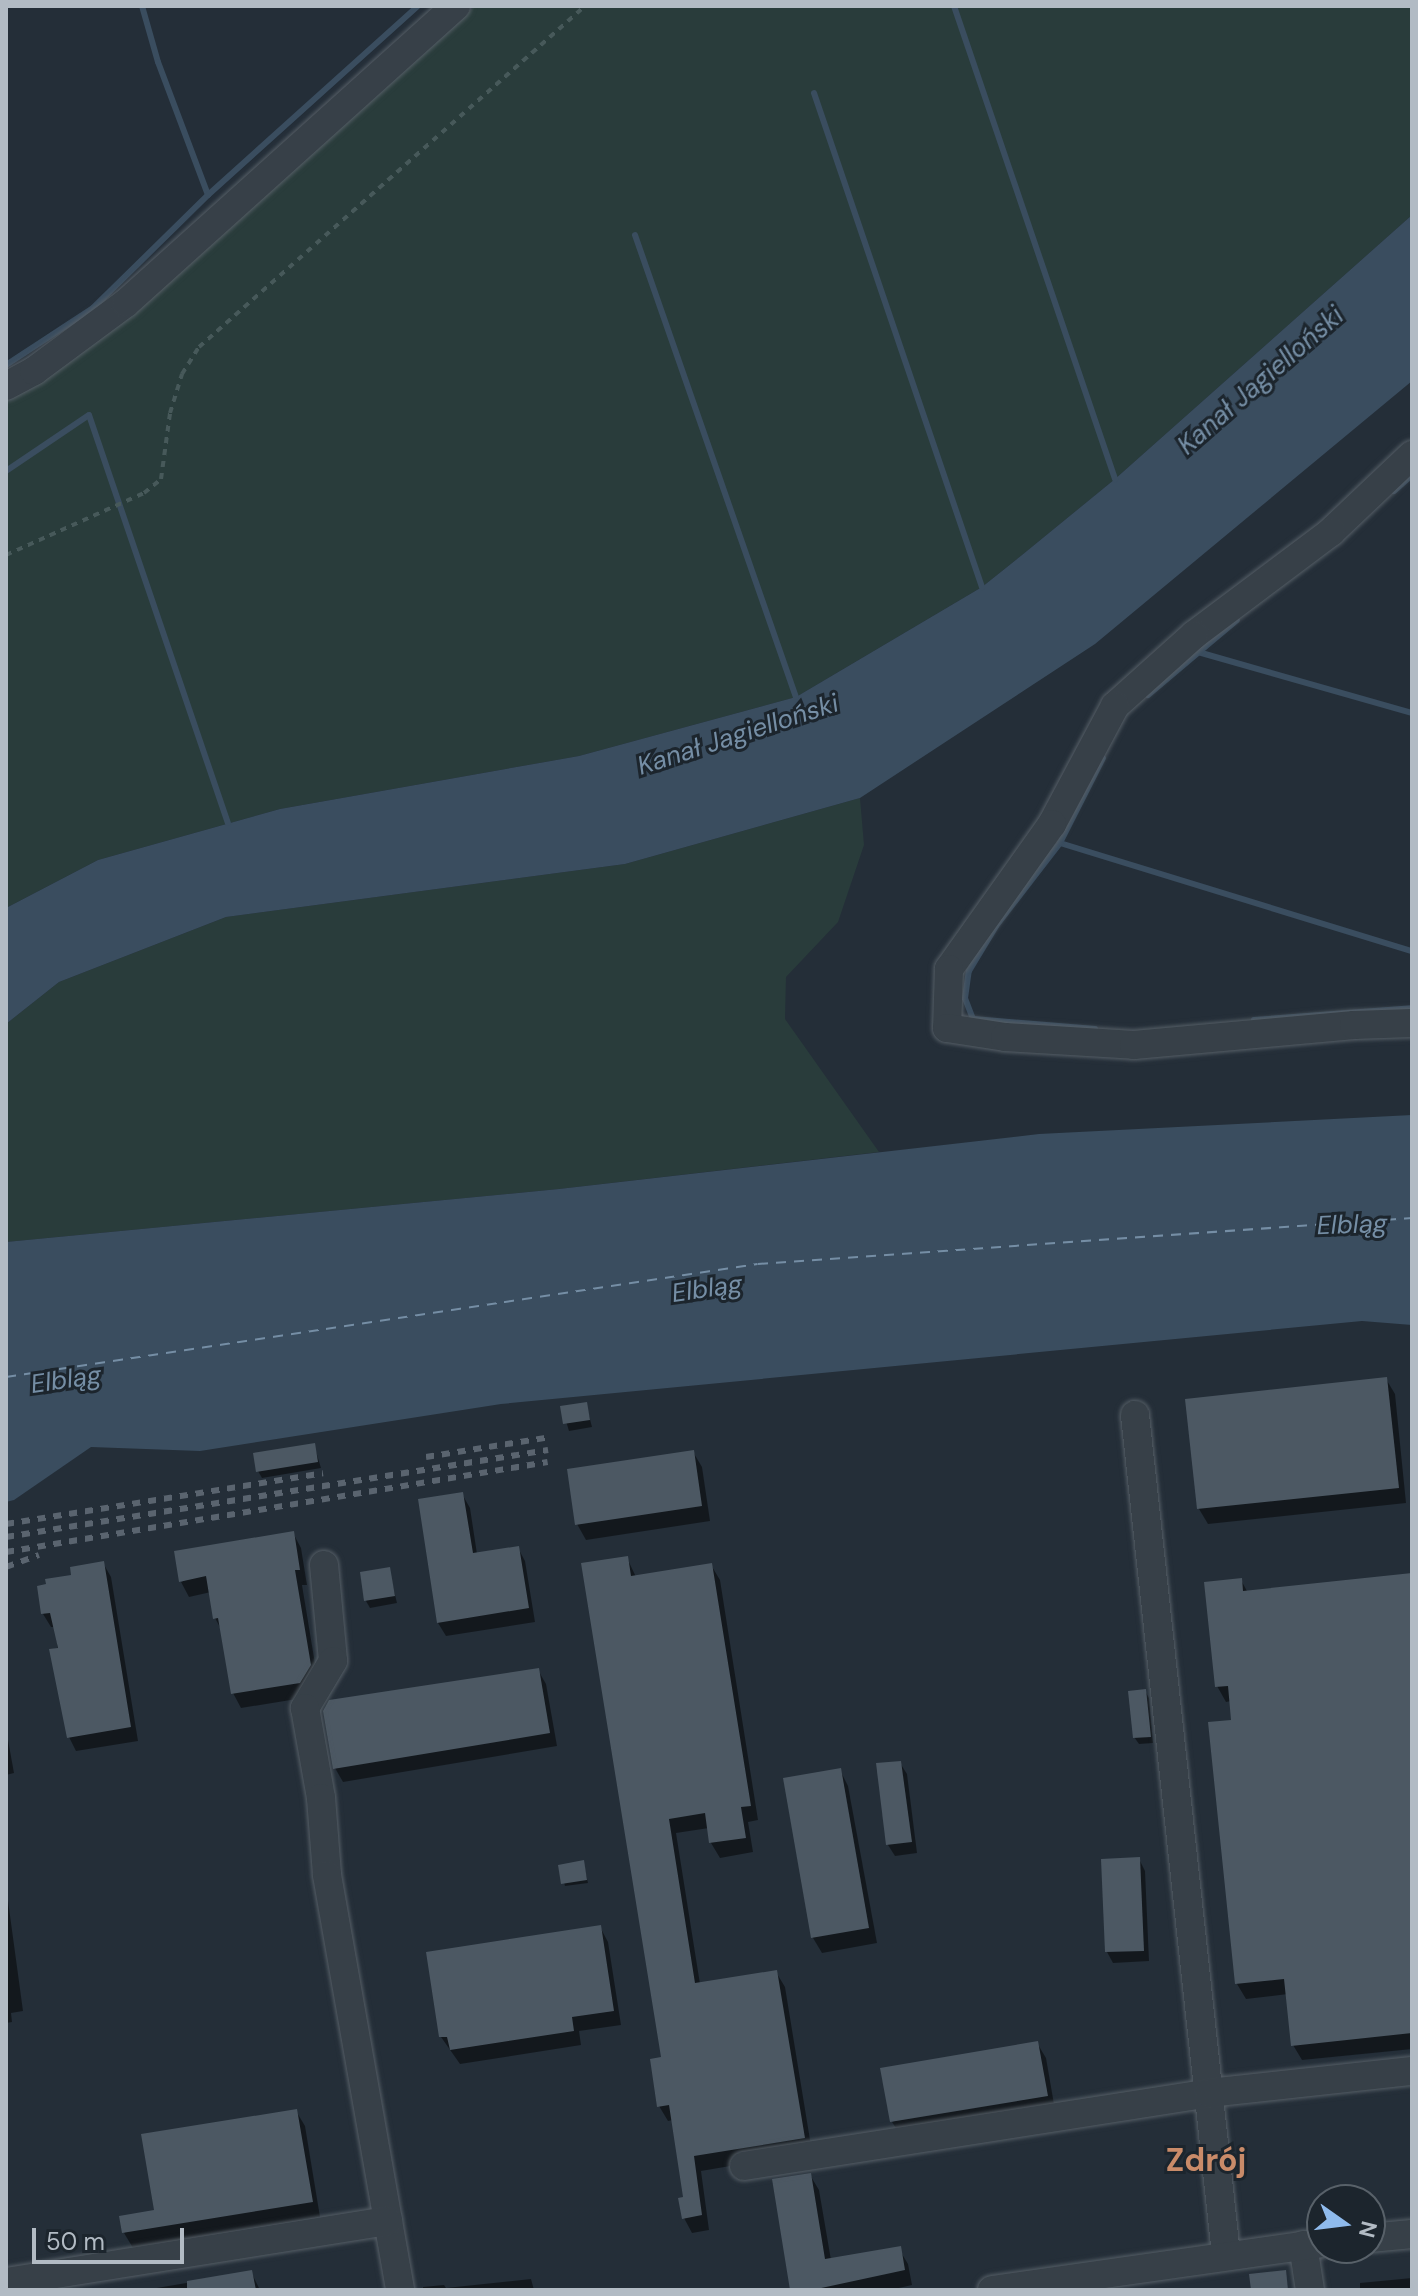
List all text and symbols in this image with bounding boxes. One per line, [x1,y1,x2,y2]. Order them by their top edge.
water label: Kanał Jagielloński [1172,301,1350,461]
water label: Kanał Jagielloński [634,688,842,782]
water label: Elbląg [1316,1208,1388,1242]
water label: Elbląg [670,1269,744,1309]
water label: Elbląg [29,1360,103,1400]
district label: Zdrój [1166,2141,1246,2179]
north arrow [1306,2184,1386,2264]
scale bar [36,2212,188,2262]
text: N [1352,2218,1384,2241]
text: 50 m [46,2226,105,2257]

